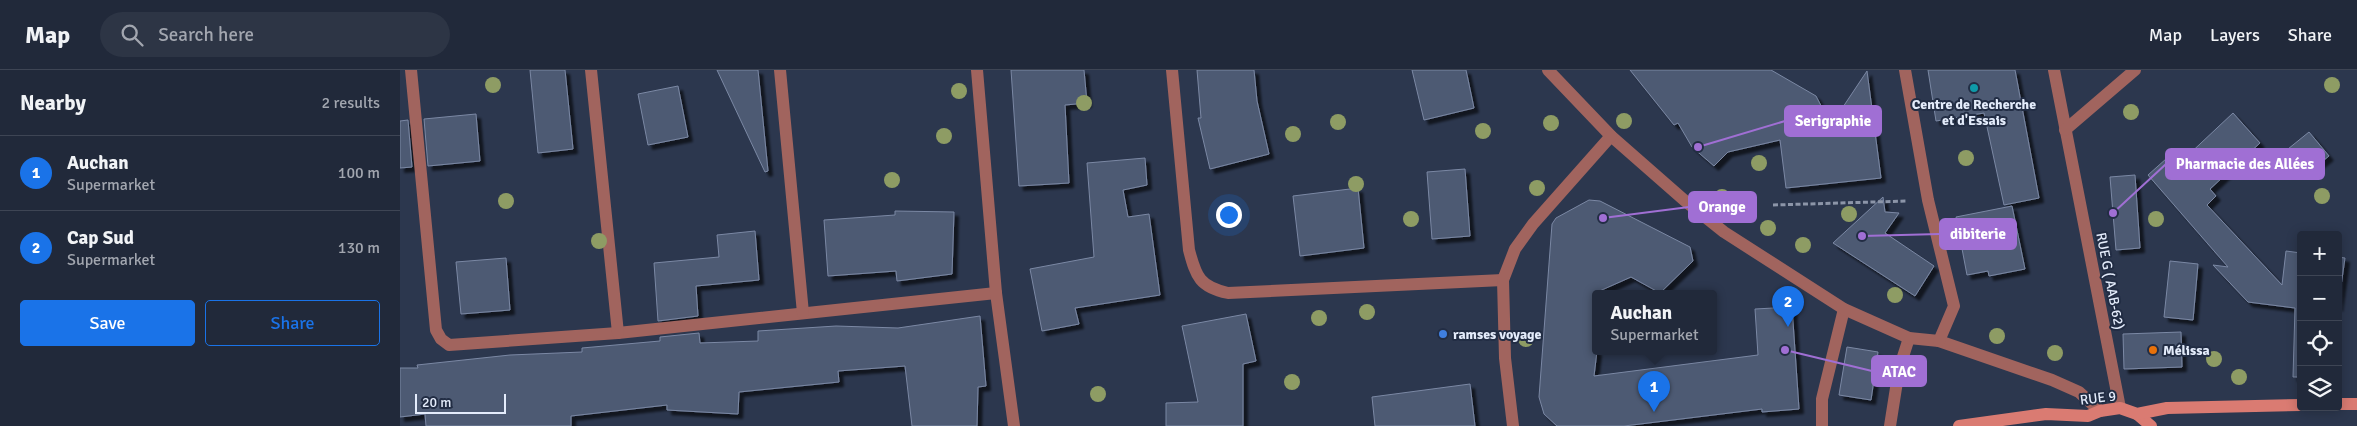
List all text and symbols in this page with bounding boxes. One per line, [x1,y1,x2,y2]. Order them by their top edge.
search box [100,12,450,57]
text: Map [25,20,70,50]
icon: search [118,21,146,49]
text: Search here [158,23,254,47]
text: Map [2149,24,2182,46]
text: Layers [2210,24,2260,46]
text: Share [2288,24,2332,46]
marker: Centre de Recherche et d'Essais [1968,82,1980,94]
text: Nearby [20,90,86,116]
text: 2 results [321,93,380,113]
place label: Centre de Recherche et d'Essais [1912,96,2036,129]
callout: Serigraphie [1785,106,1881,136]
text: Serigraphie [1795,112,1871,130]
callout: Pharmacie des Allées [2166,149,2324,179]
text: Auchan [67,151,129,175]
text: Pharmacie des Allées [2176,155,2315,173]
text: 1 [32,163,40,183]
text: 100 m [338,163,380,183]
text: Supermarket [67,175,155,195]
callout: Orange [1689,192,1756,222]
text: Orange [1698,198,1746,216]
your location [1216,202,1242,228]
callout: dibiterie [1940,219,2016,249]
text: dibiterie [1950,225,2006,243]
text: Cap Sud [67,226,134,250]
street label: RUE G ( AAB-62) [2092,231,2128,331]
map controls [2297,231,2342,411]
button: + [2297,231,2342,276]
text: 2 [32,238,40,258]
text: 130 m [338,238,380,258]
text: Supermarket [67,250,155,270]
button: − [2297,276,2342,321]
pin: 2 [1772,286,1804,327]
popup [1592,290,1717,355]
button: Save [20,300,195,346]
button: Share [205,300,380,346]
text: Auchan [1610,301,1672,325]
button: locate [2297,321,2342,366]
text: Supermarket [1610,325,1699,345]
place label: ramses voyage [1453,326,1542,343]
marker: ramses voyage [1437,328,1449,340]
place label: Mélissa [2163,342,2210,359]
marker: Mélissa [2147,344,2159,356]
callout: ATAC [1872,356,1926,386]
text: ATAC [1882,363,1916,381]
button: layers [2297,366,2342,411]
pin: 1 [1638,371,1670,412]
street label: RUE 9 [2079,387,2117,409]
scale bar [415,391,506,414]
text: 20 m [422,394,451,411]

